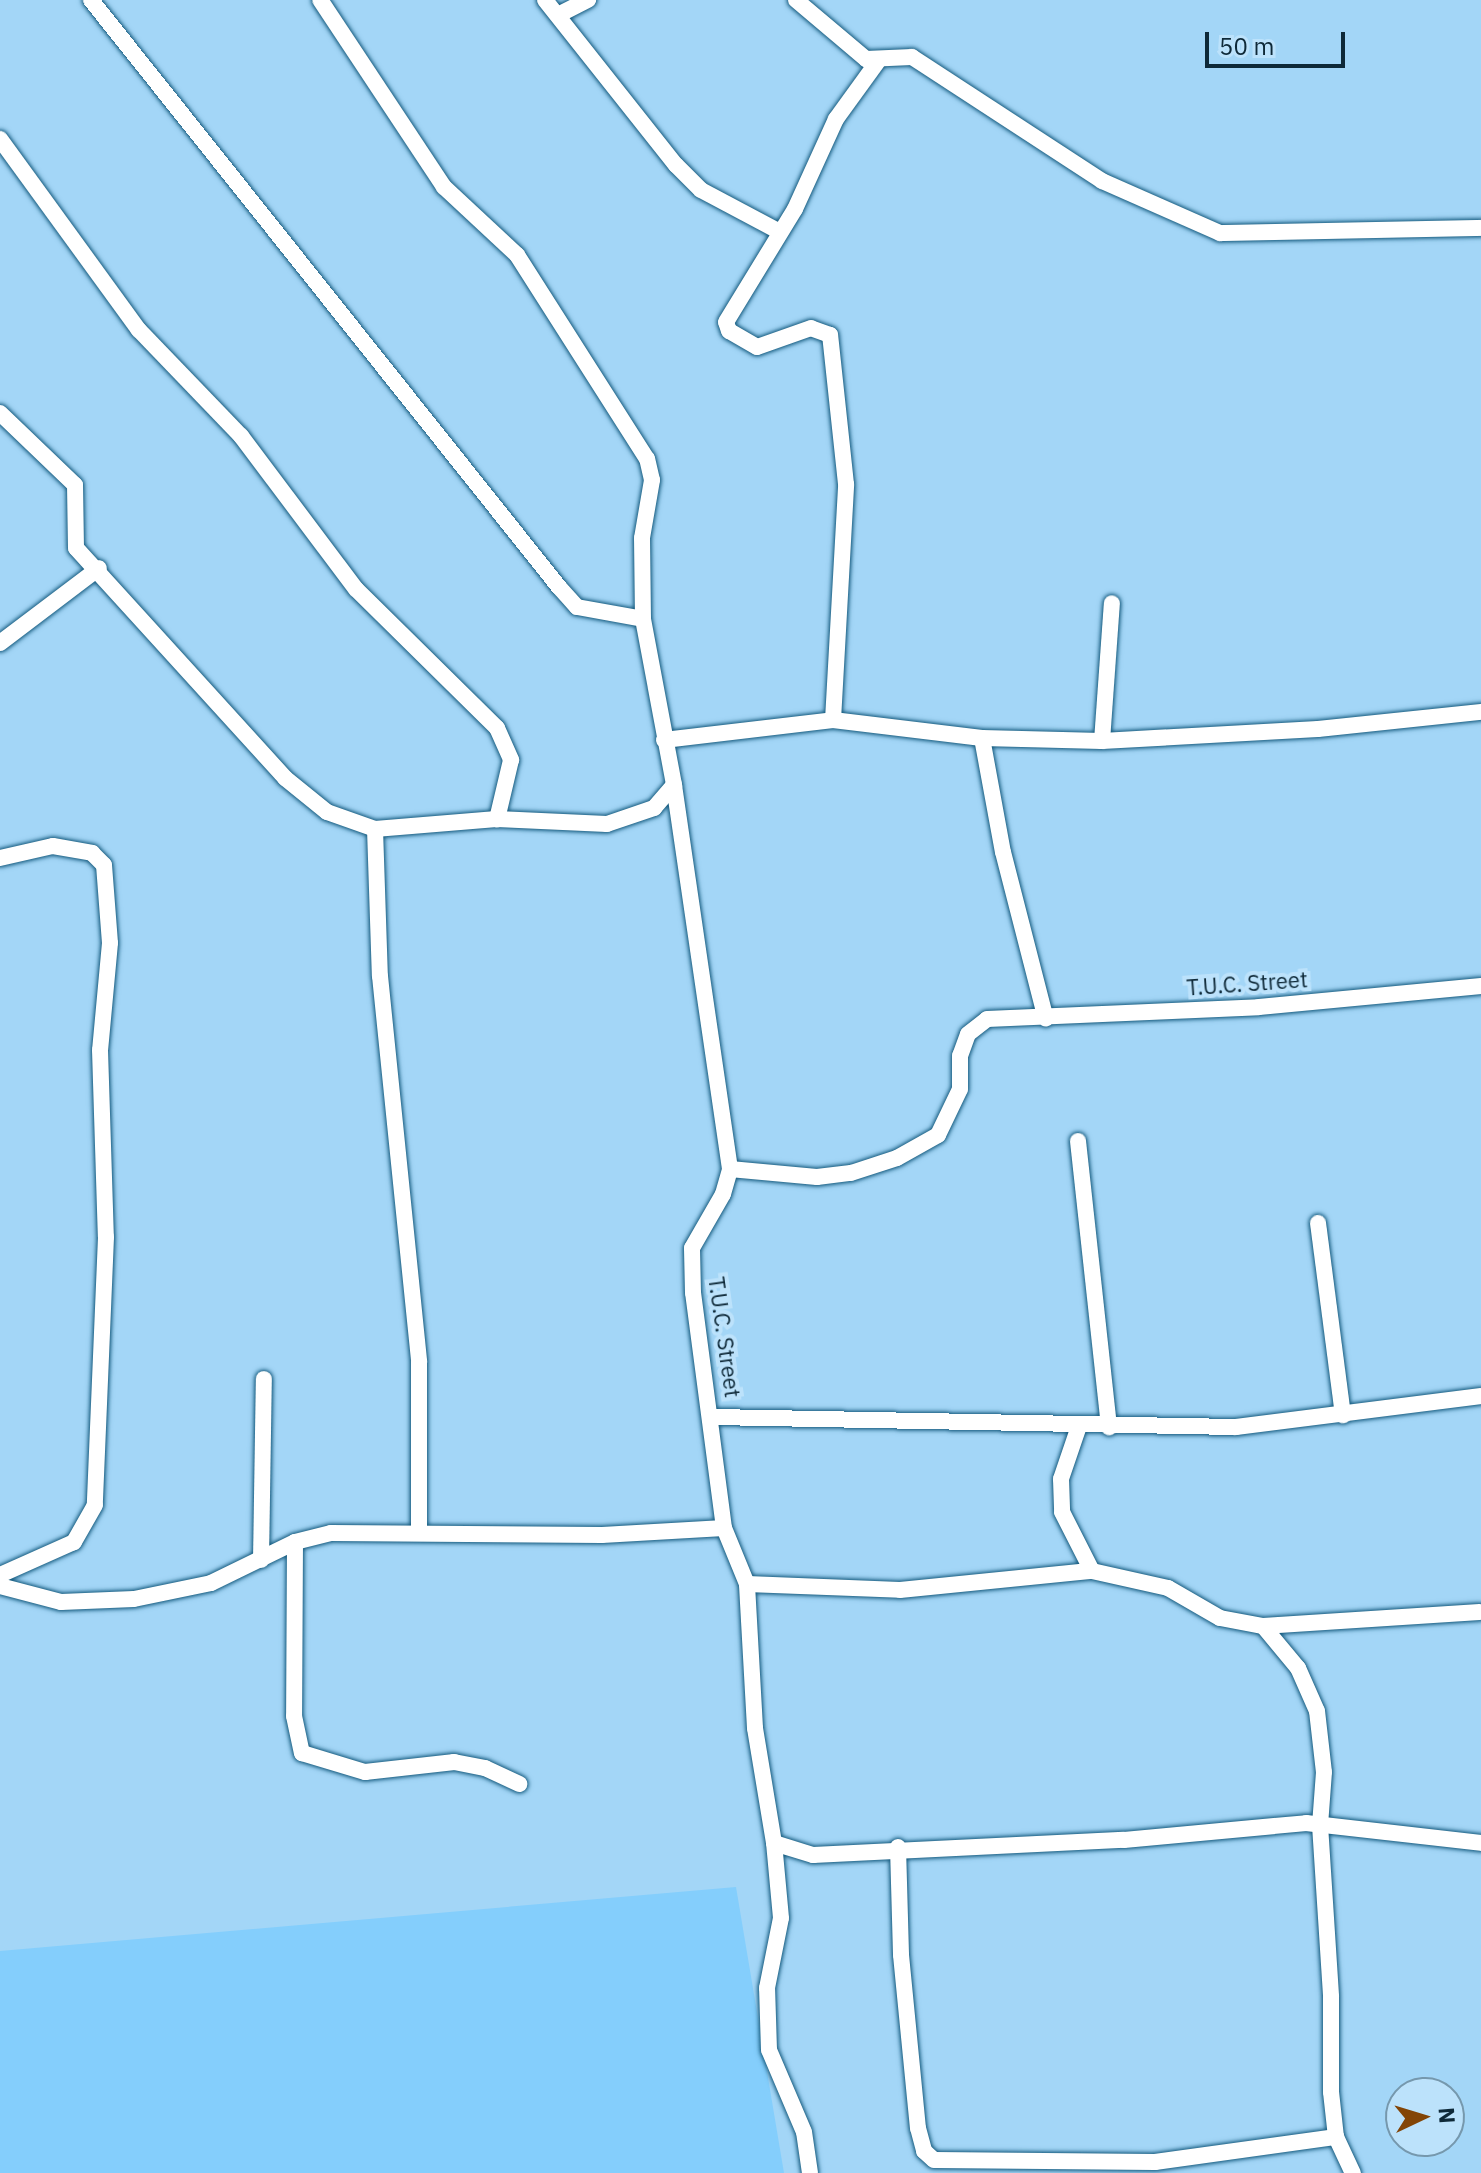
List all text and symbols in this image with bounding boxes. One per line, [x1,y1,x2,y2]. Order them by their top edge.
scale bar [1209,16,1349,66]
text: 50 m [1219,30,1274,62]
street label: T.U.C. Street [1186,966,1308,1000]
street label: T.U.C. Street [703,1275,747,1399]
north arrow [1385,2077,1465,2157]
text: N [1432,2106,1462,2124]

